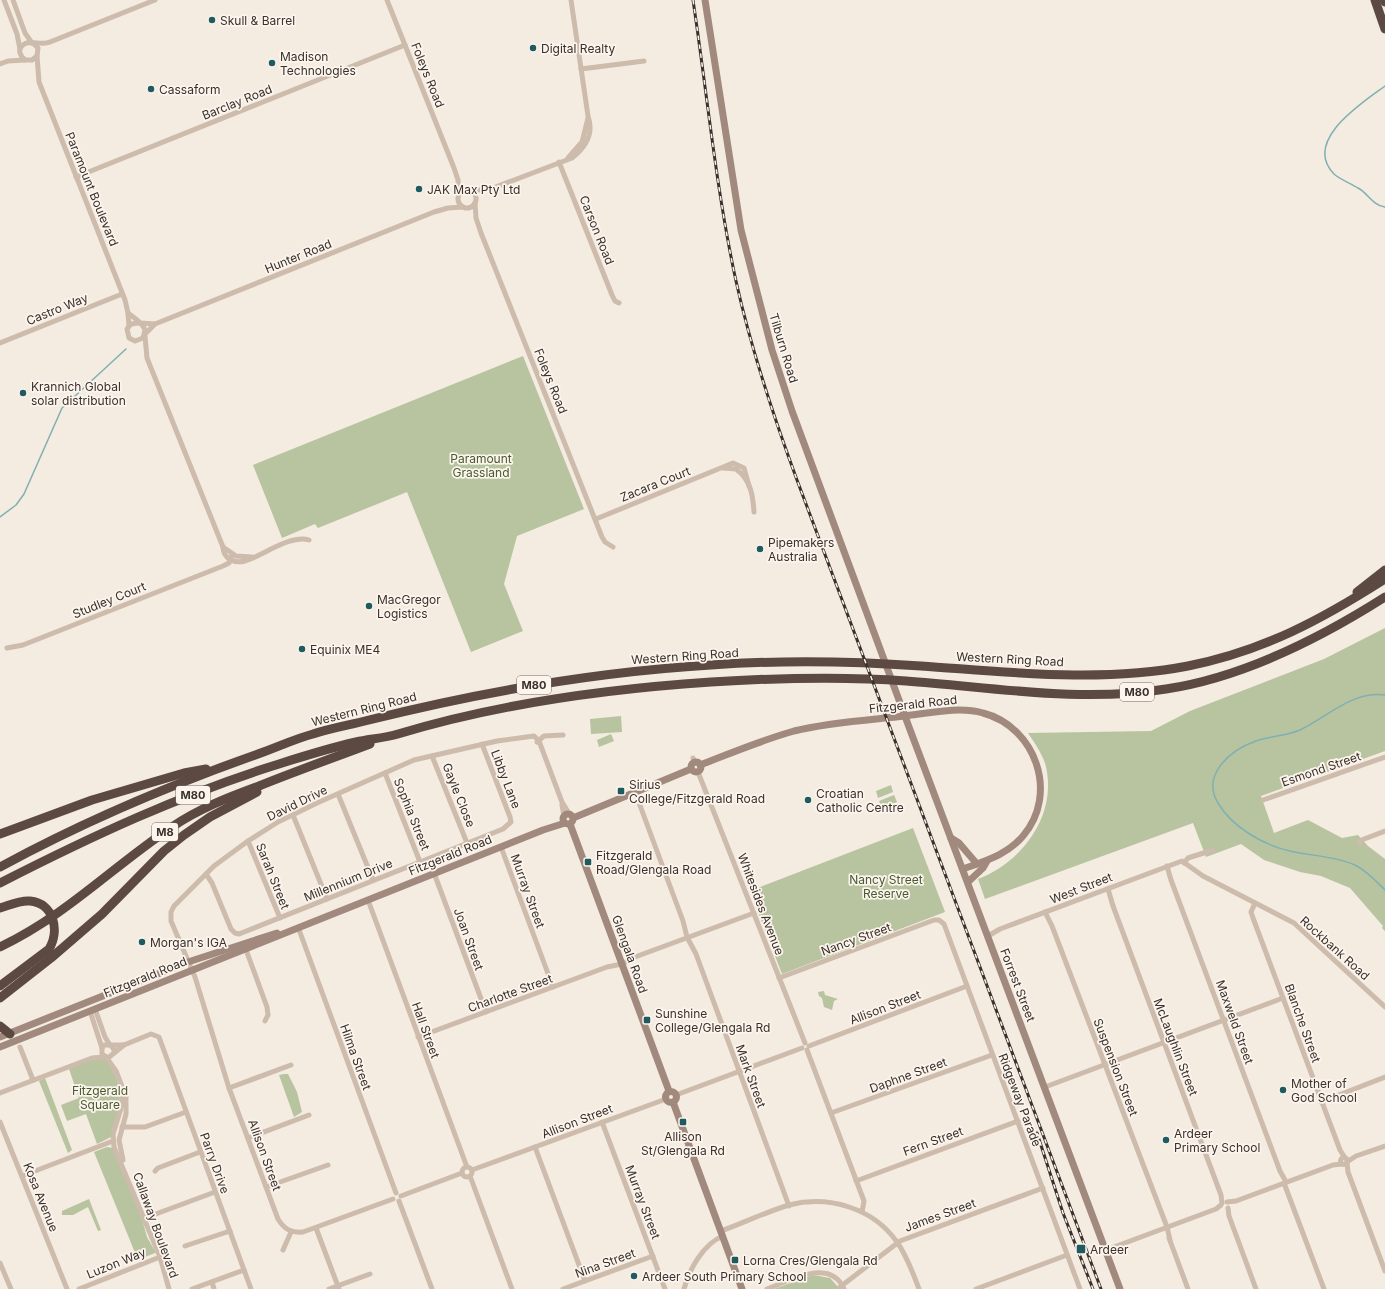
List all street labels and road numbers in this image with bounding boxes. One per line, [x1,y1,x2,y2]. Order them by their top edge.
street label: Foleys Road [408,40,448,110]
street label: Barclay Road [200,81,274,123]
street label: Paramount Boulevard [62,130,122,248]
street label: Carson Road [576,193,618,267]
street label: Hunter Road [262,236,334,276]
street label: Castro Way [24,290,90,328]
street label: Tilburn Road [766,311,802,385]
street label: Foleys Road [531,346,571,416]
street label: Zacara Court [618,463,692,505]
street label: Studley Court [70,578,148,621]
street label: Western Ring Road [631,645,739,667]
street label: Western Ring Road [956,649,1064,669]
road number: M80 [517,676,551,694]
road number: M80 [1120,683,1154,701]
street label: Western Ring Road [310,689,418,729]
street label: Fitzgerald Road [868,692,958,716]
street label: Libby Lane [488,747,524,811]
street label: Esmond Street [1279,748,1363,790]
street label: Gayle Close [439,761,479,829]
street label: Sophia Street [391,776,433,852]
street label: David Drive [264,782,330,824]
road number: M80 [176,786,210,804]
road number: M8 [152,823,178,841]
street label: Fitzgerald Road [406,831,494,879]
street label: Sarah Street [253,841,293,911]
street label: Whitesides Avenue [735,851,787,957]
street label: Murray Street [508,852,548,930]
street label: Millennium Drive [301,855,395,905]
street label: West Street [1048,869,1114,907]
street label: Joan Street [451,906,487,972]
street label: Glengala Road [609,913,651,995]
street label: Rockbank Road [1297,913,1373,983]
street label: Nancy Street [819,919,893,959]
street label: Forrest Street [997,946,1039,1024]
street label: Fitzgerald Road [101,953,189,1001]
street label: Charlotte Street [466,971,554,1015]
street label: Maxweld Street [1213,978,1257,1066]
street label: Blanche Street [1282,982,1324,1065]
street label: Allison Street [847,987,923,1027]
street label: McLaughlin Street [1151,996,1201,1098]
street label: Hall Street [409,1000,443,1060]
street label: Suspension Street [1090,1016,1142,1118]
street label: Hilma Street [337,1022,375,1092]
street label: Mark Street [733,1042,769,1110]
street label: Ridgeway Parade [995,1051,1045,1149]
street label: Daphne Street [867,1054,949,1096]
street label: Allison Street [539,1101,615,1141]
street label: Allison Street [245,1117,285,1193]
street label: Fern Street [901,1123,965,1159]
street label: Parry Drive [197,1130,233,1196]
street label: Kosa Avenue [20,1160,62,1234]
street label: Murray Street [622,1163,664,1241]
street label: Callaway Boulevard [130,1170,182,1280]
street label: James Street [902,1195,978,1235]
street label: Luzon Way [84,1244,148,1282]
street label: Nina Street [573,1245,637,1281]

